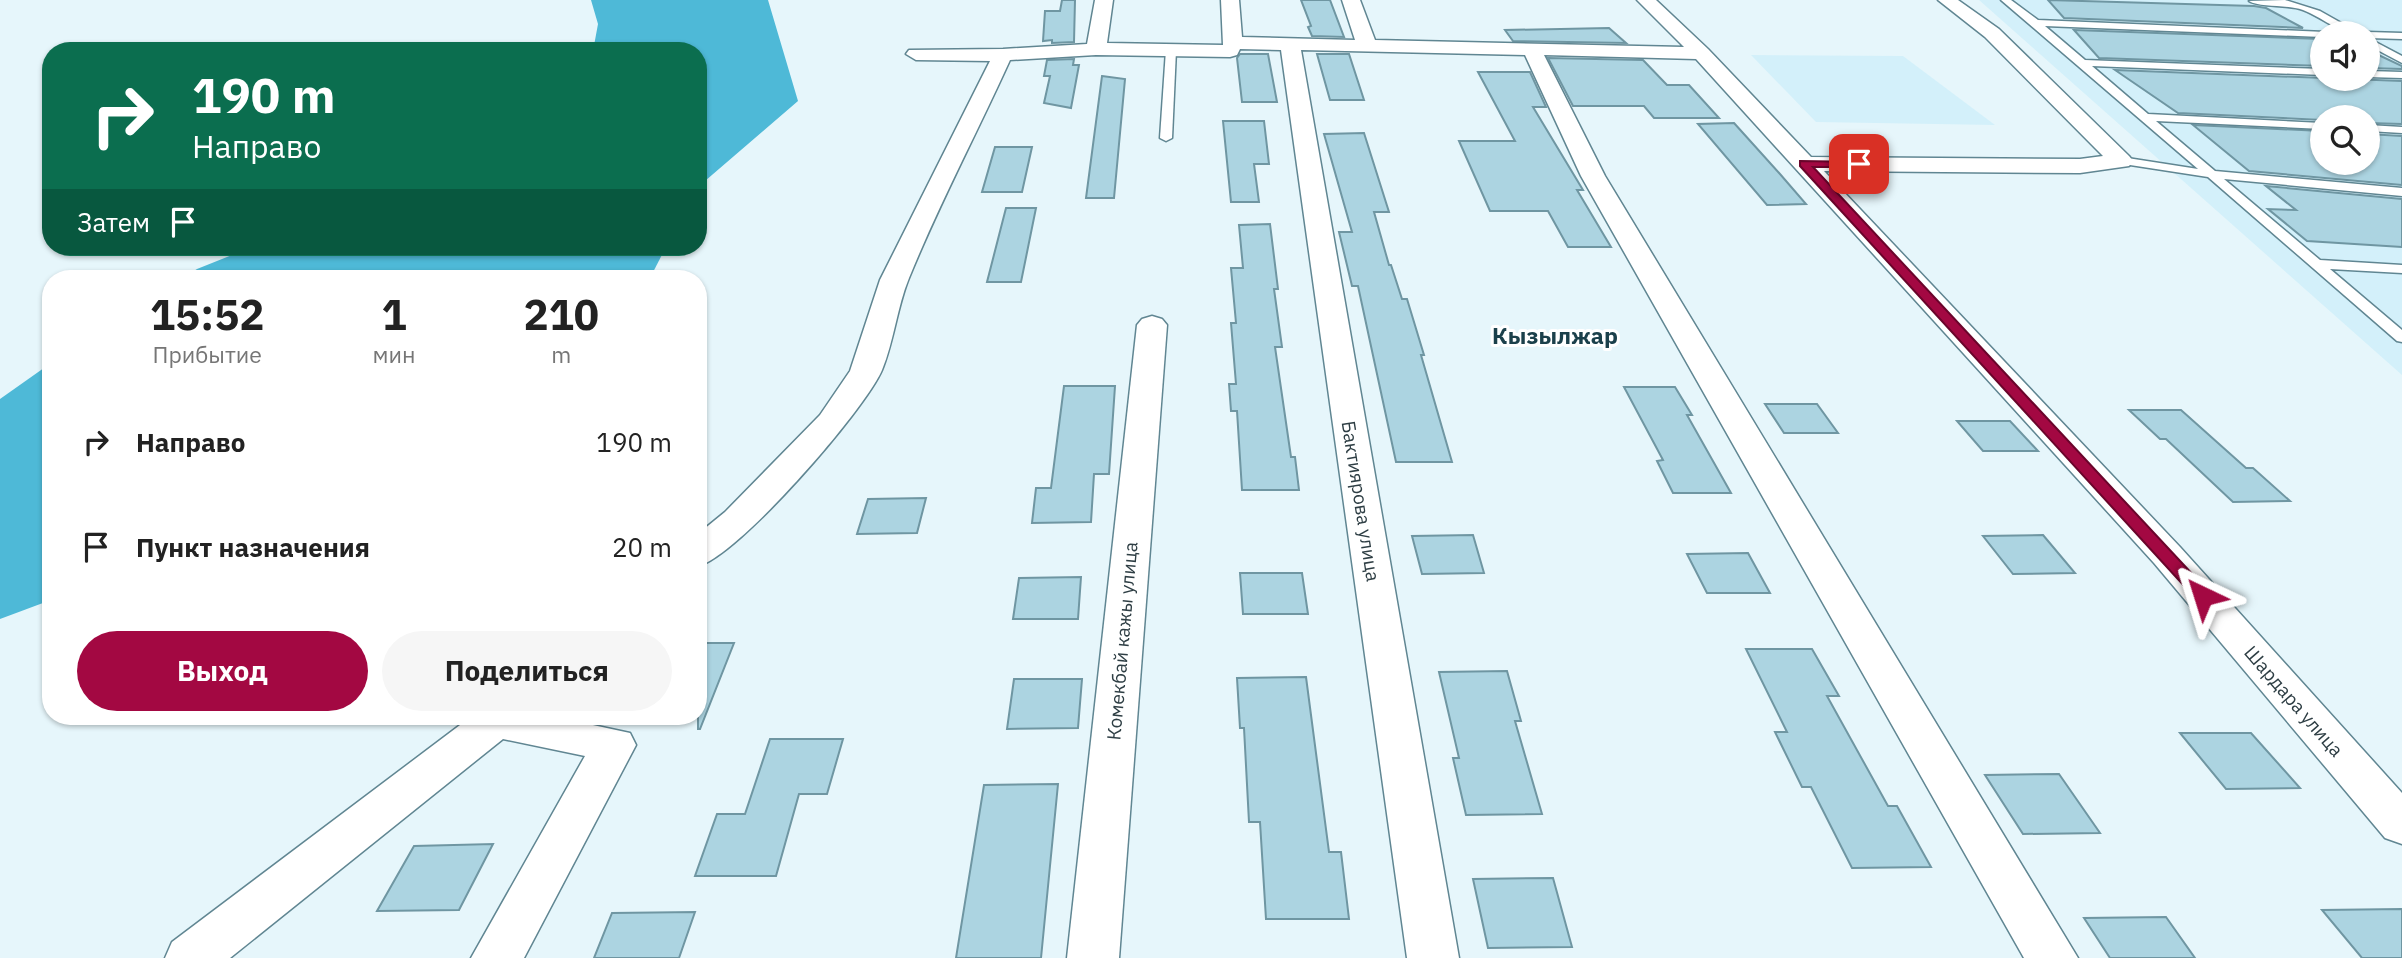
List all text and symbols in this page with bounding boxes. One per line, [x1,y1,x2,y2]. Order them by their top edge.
map controls [2310,21,2380,175]
button: sound [2310,21,2380,91]
text: 190 m [192,63,336,126]
icon: right [77,70,168,161]
button: search [2310,105,2380,175]
text: Направо [192,125,321,167]
pin [1829,134,1889,194]
icon: arrive [1840,145,1878,183]
icon: arrive [164,203,202,241]
text: Затем [77,205,150,239]
text: 15:52 [150,287,265,342]
text: 1 [381,287,407,342]
text: 210 [523,287,599,342]
district label: Кызылжар [1492,320,1618,350]
text: Прибытие [153,339,262,369]
text: мин [372,339,416,369]
text: m [551,339,571,369]
street label: Бактиярова улица [1336,419,1386,583]
icon: right [77,423,115,461]
text: Направо [136,425,245,459]
text: 190 m [596,425,672,459]
icon: arrive [77,528,115,566]
text: Пункт назначения [136,530,370,564]
text: 20 m [612,530,672,564]
street label: Комекбай кажы улица [1101,541,1143,741]
position arrow [2166,559,2240,633]
button: Выход [77,631,368,711]
button: Поделиться [382,631,672,711]
street label: Шардара улица [2239,641,2349,761]

